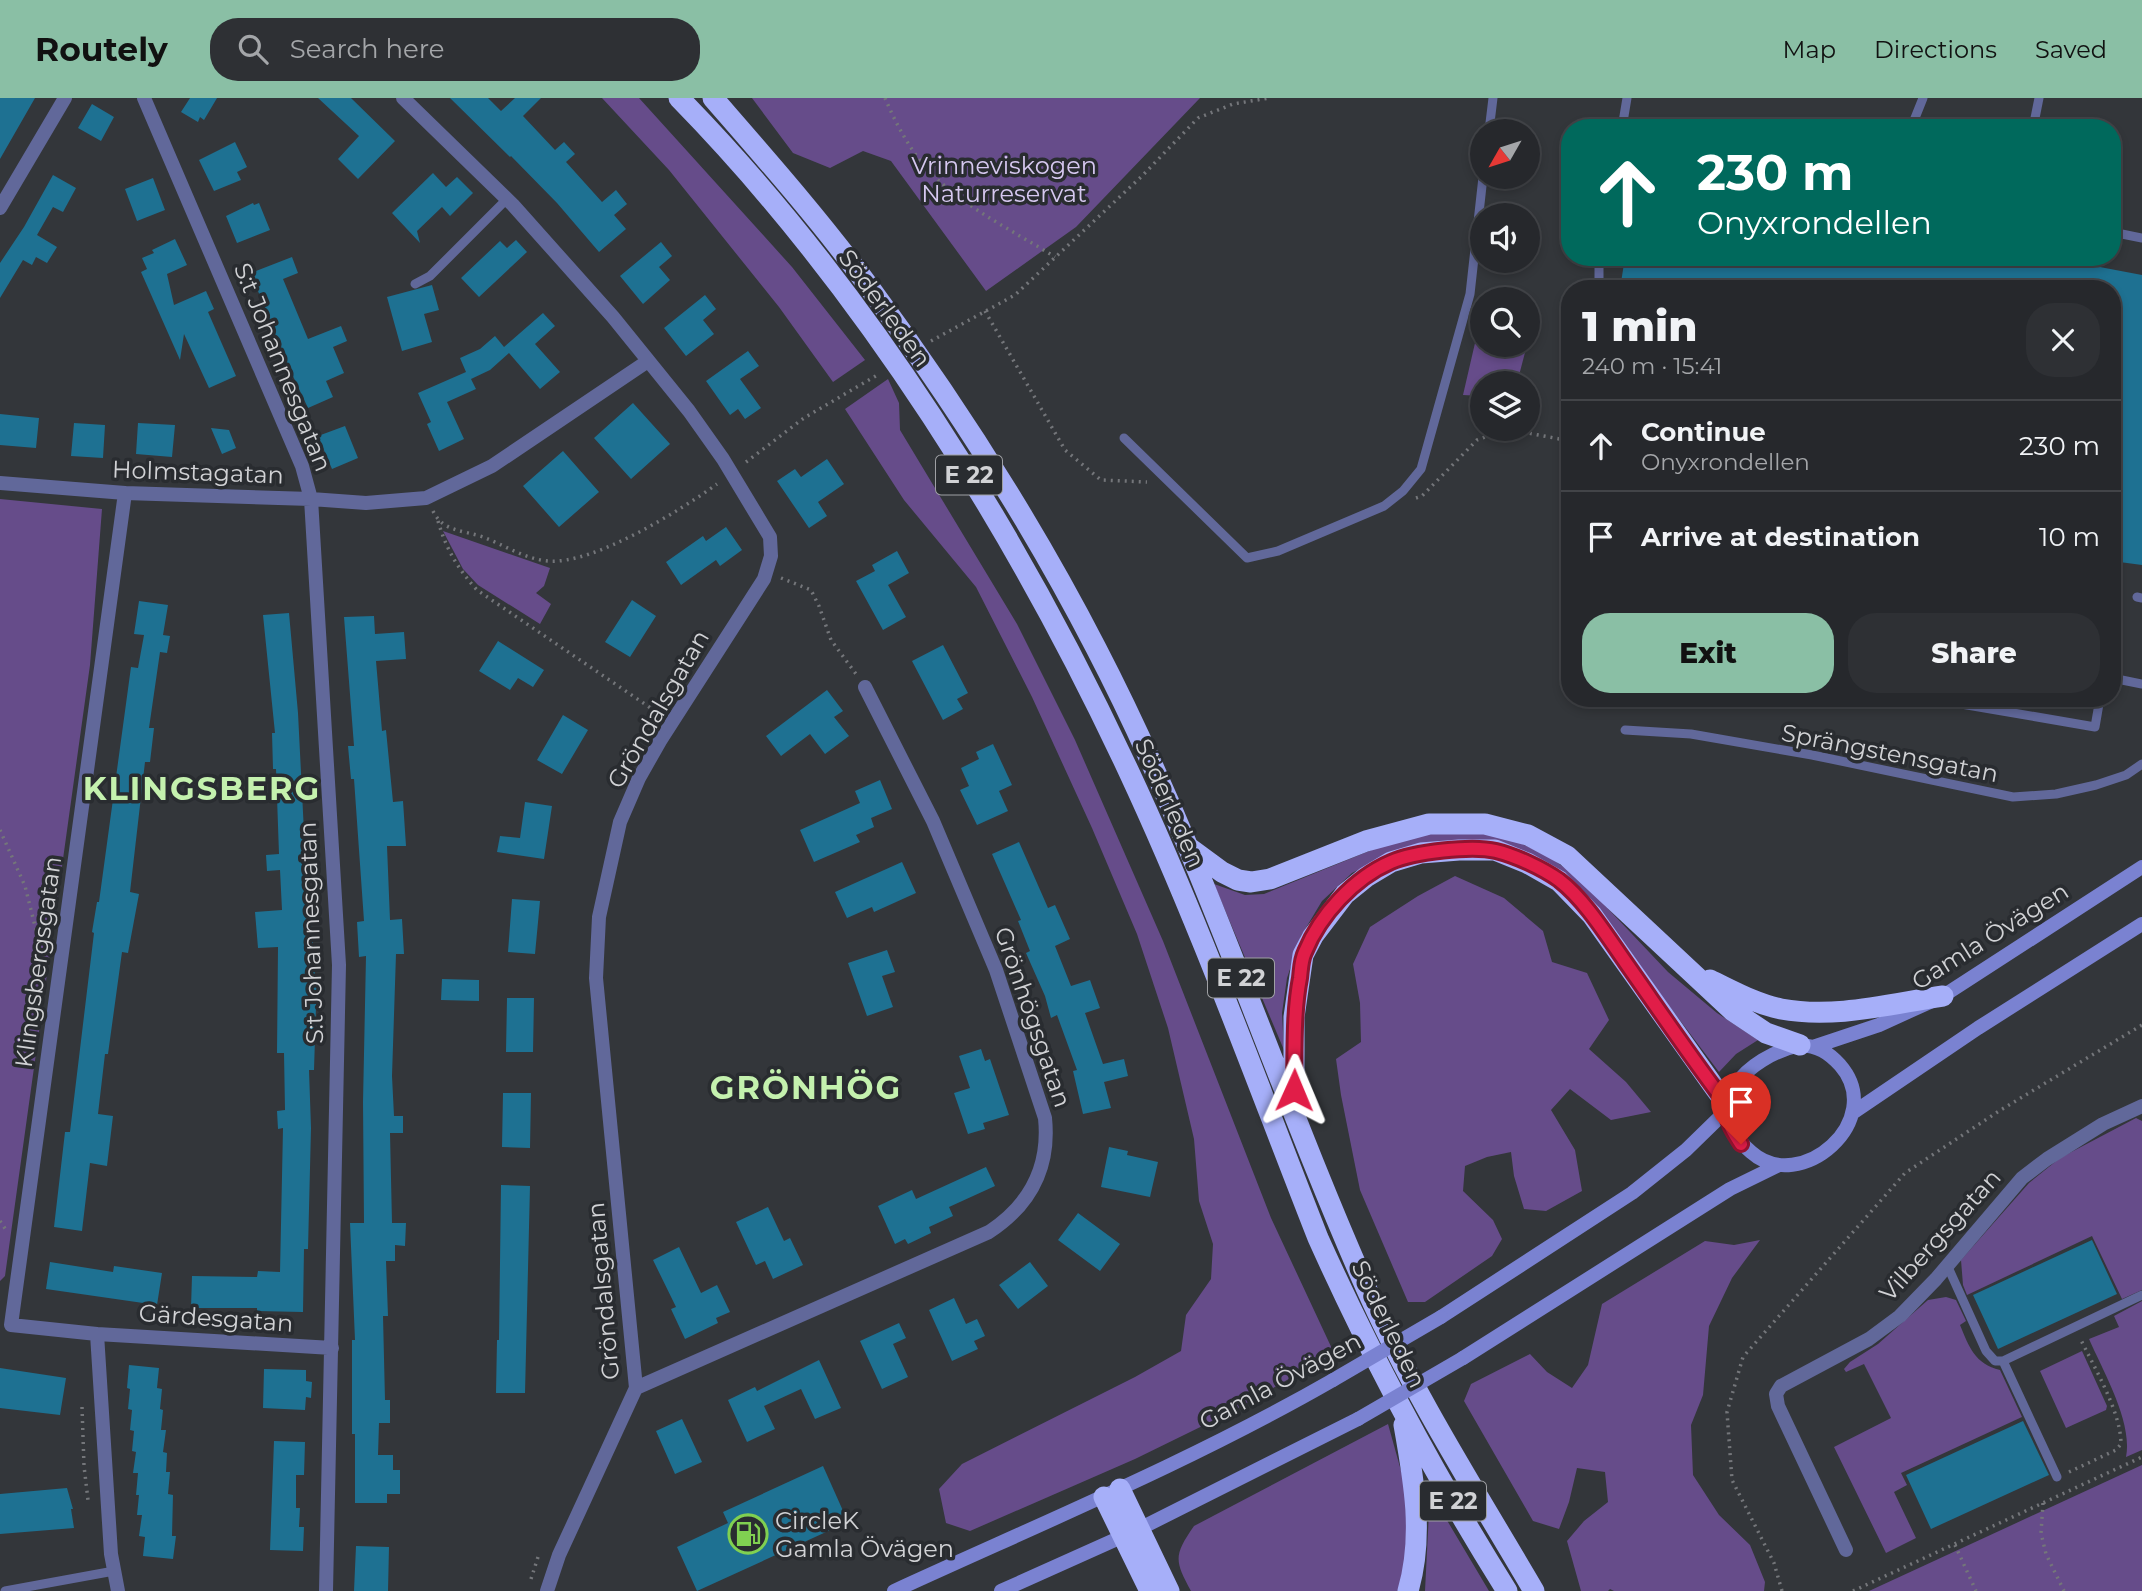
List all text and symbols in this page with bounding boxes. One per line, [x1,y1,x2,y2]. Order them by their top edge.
search box [210,18,700,81]
text: Routely [35,29,168,69]
icon: search [234,30,272,68]
text: Search here [290,33,445,65]
text: Map [1783,35,1836,64]
text: Directions [1874,35,1997,64]
text: Saved [2035,35,2107,64]
north arrow [1470,119,1540,189]
map controls [1470,119,1540,441]
text: 230 m [1697,143,1853,202]
icon: ahead [1582,147,1673,238]
park label: Vrinneviskogen Naturreservat [911,151,1097,208]
button: sound [1470,203,1540,273]
text: Onyxrondellen [1697,203,1932,242]
street label: Söderleden [833,244,937,372]
street label: S:t Johannesgatan [228,259,338,475]
button: search [1470,287,1540,357]
text: 1 min [1582,300,1698,352]
button: close [2026,303,2100,377]
text: 240 m · 15:41 [1582,352,1722,380]
button: layers [1470,371,1540,441]
text: Continue [1641,416,1766,448]
icon: ahead [1582,427,1620,465]
text: 230 m [2019,430,2100,462]
text: Onyxrondellen [1641,448,1810,476]
street label: Holmstagatan [112,455,284,489]
road number: E 22 [936,456,1002,494]
icon: arrive [1582,518,1620,556]
text: Arrive at destination [1641,521,1920,553]
text: 10 m [2039,521,2100,553]
button: Exit [1582,613,1834,693]
button: Share [1848,613,2100,693]
street label: Gröndalsgatan [601,625,715,793]
street label: Sprängstensgatan [1779,718,2001,788]
street label: Söderleden [1129,734,1211,872]
district label: KLINGSBERG [83,769,321,808]
street label: S:t Johannesgatan [293,821,329,1045]
street label: Klingsbergsgatan [9,855,67,1069]
street label: Gamla Övägen [1906,876,2074,996]
street label: Grönhögsgatan [989,923,1077,1111]
road number: E 22 [1208,958,1274,998]
position arrow [1257,1053,1331,1127]
district label: GRÖNHÖG [710,1068,902,1107]
pin [1711,1072,1771,1144]
icon: arrive [1722,1083,1760,1121]
street label: Vilbergsgatan [1873,1163,2007,1307]
street label: Gröndalsgatan [581,1201,625,1381]
street label: Söderleden [1346,1256,1432,1392]
street label: Gärdesgatan [138,1298,294,1338]
street label: Gamla Övägen [1194,1326,1366,1436]
road number: E 22 [1420,1482,1486,1520]
place label: CircleK Gamla Övägen [775,1506,954,1563]
fuel station icon: CircleK Gamla Övägen [727,1513,769,1555]

